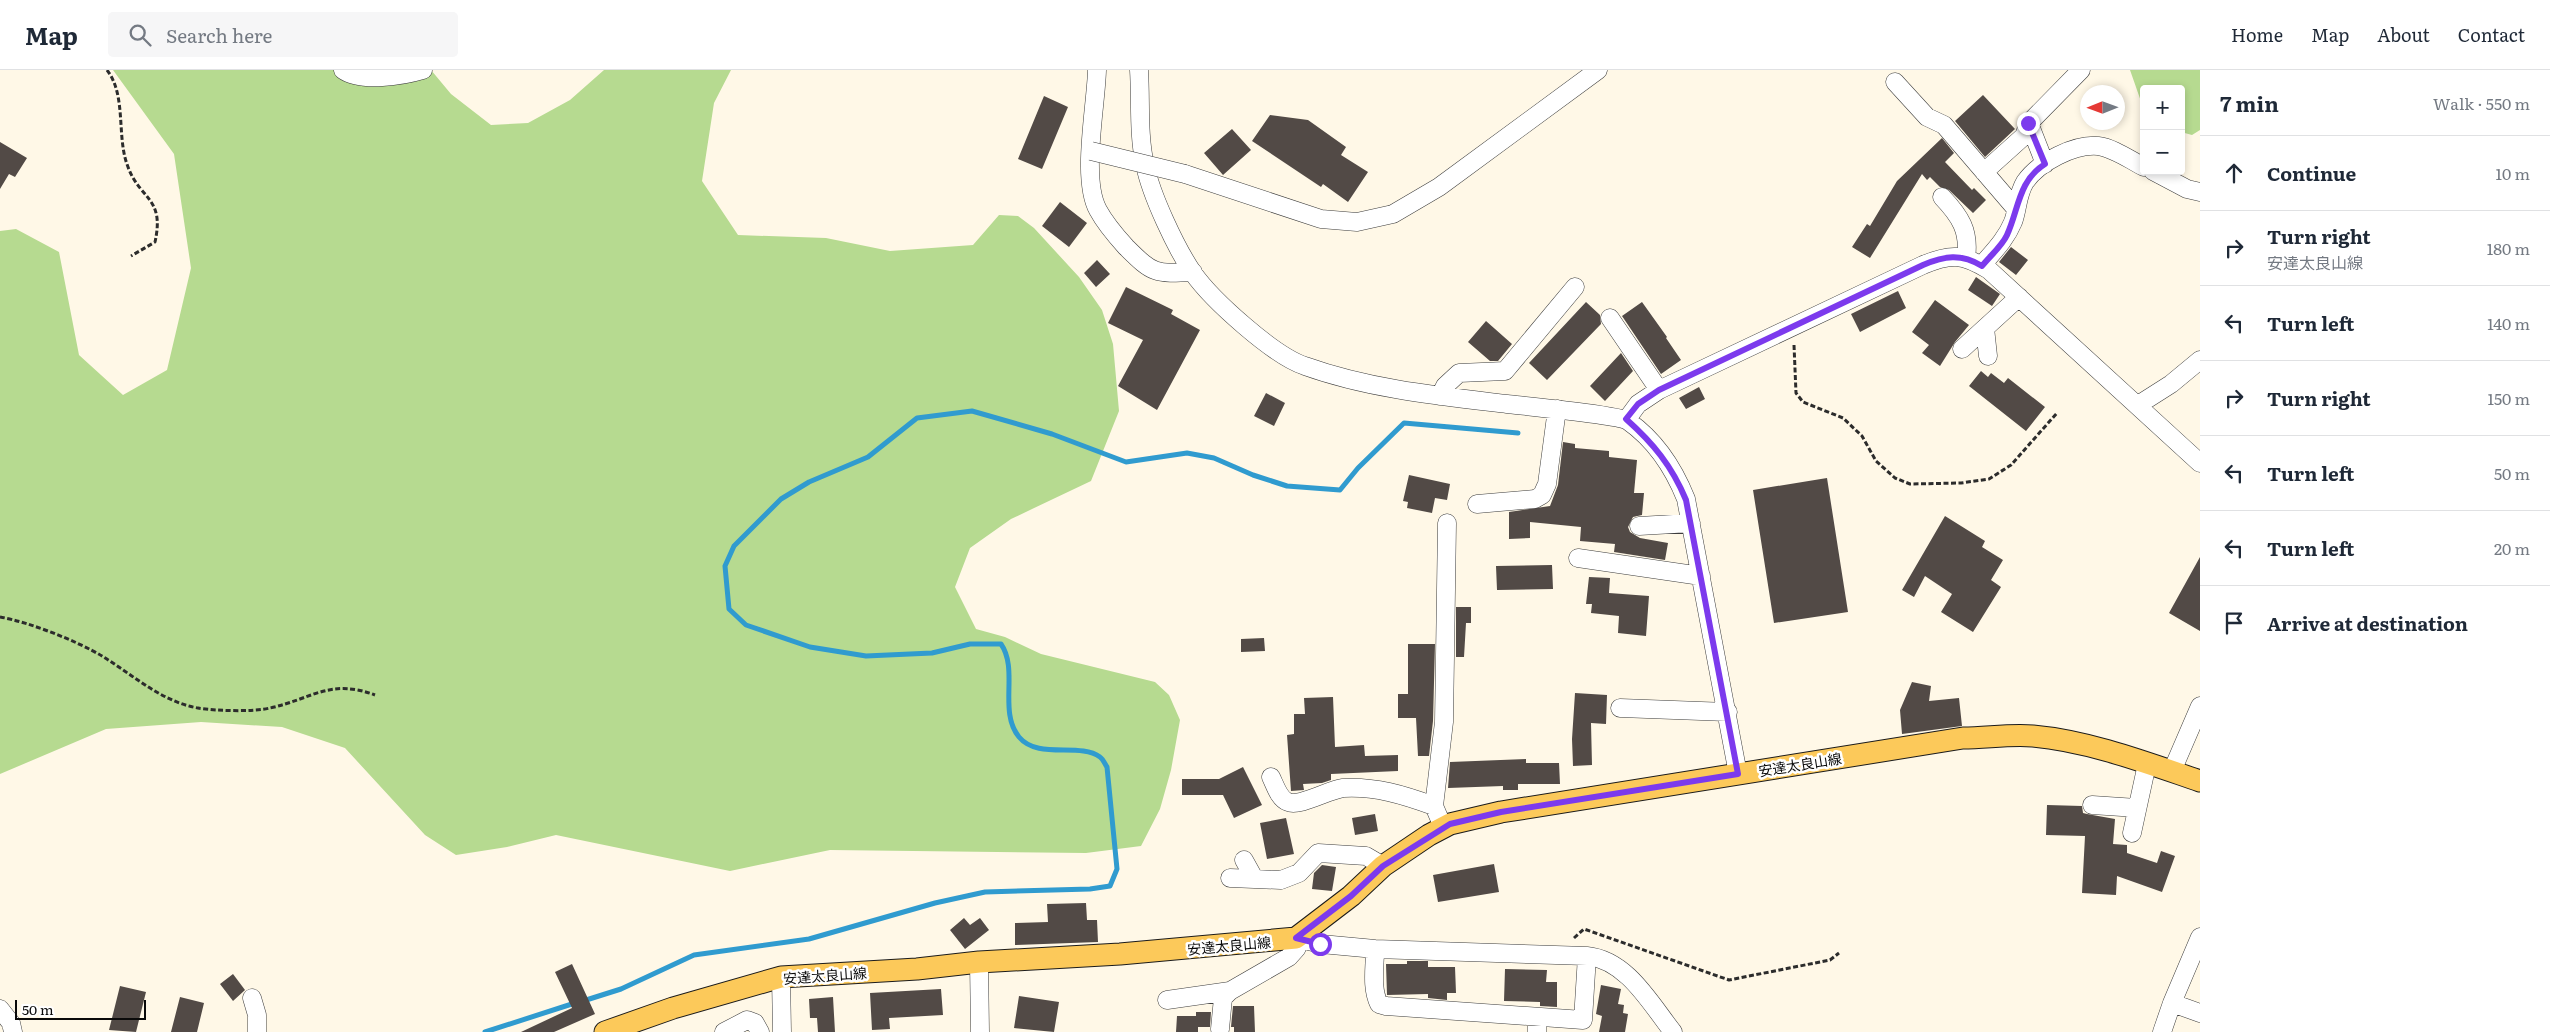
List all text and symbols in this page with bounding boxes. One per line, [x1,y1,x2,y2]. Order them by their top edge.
search box [108,12,458,57]
text: Map [25,17,78,52]
icon: search [126,21,154,49]
text: Search here [166,21,272,49]
text: Home [2231,21,2283,48]
text: Map [2311,21,2349,48]
text: About [2377,21,2430,48]
text: Contact [2458,21,2525,48]
north arrow [2080,85,2125,130]
map controls [2140,85,2185,175]
button: + [2140,85,2185,130]
text: 7 min [2220,87,2279,118]
text: Walk · 550 m [2433,91,2530,115]
route end [2017,112,2040,135]
button: − [2140,130,2185,175]
icon: ahead [2220,159,2248,187]
text: Continue [2267,159,2356,187]
text: 10 m [2496,161,2530,185]
text: Turn right [2267,222,2371,250]
icon: right [2220,234,2248,262]
text: 180 m [2487,236,2530,260]
text: 安達太良山線 [2267,250,2363,274]
icon: left [2220,309,2248,337]
text: Turn left [2267,309,2354,337]
text: 140 m [2487,311,2530,335]
icon: right [2220,384,2248,412]
text: Turn right [2267,384,2371,412]
text: 150 m [2487,386,2530,410]
icon: left [2220,459,2248,487]
text: Turn left [2267,459,2354,487]
text: 50 m [2494,461,2530,485]
icon: left [2220,534,2248,562]
text: Turn left [2267,534,2354,562]
text: 20 m [2494,536,2530,560]
icon: arrive [2220,609,2248,637]
text: Arrive at destination [2267,609,2468,637]
street label: 安達太良山線 [1757,748,1843,780]
street label: 安達太良山線 [1186,931,1272,959]
route start [1309,933,1332,956]
street label: 安達太良山線 [782,962,868,988]
scale bar [15,997,146,1020]
text: 50 m [22,999,54,1019]

